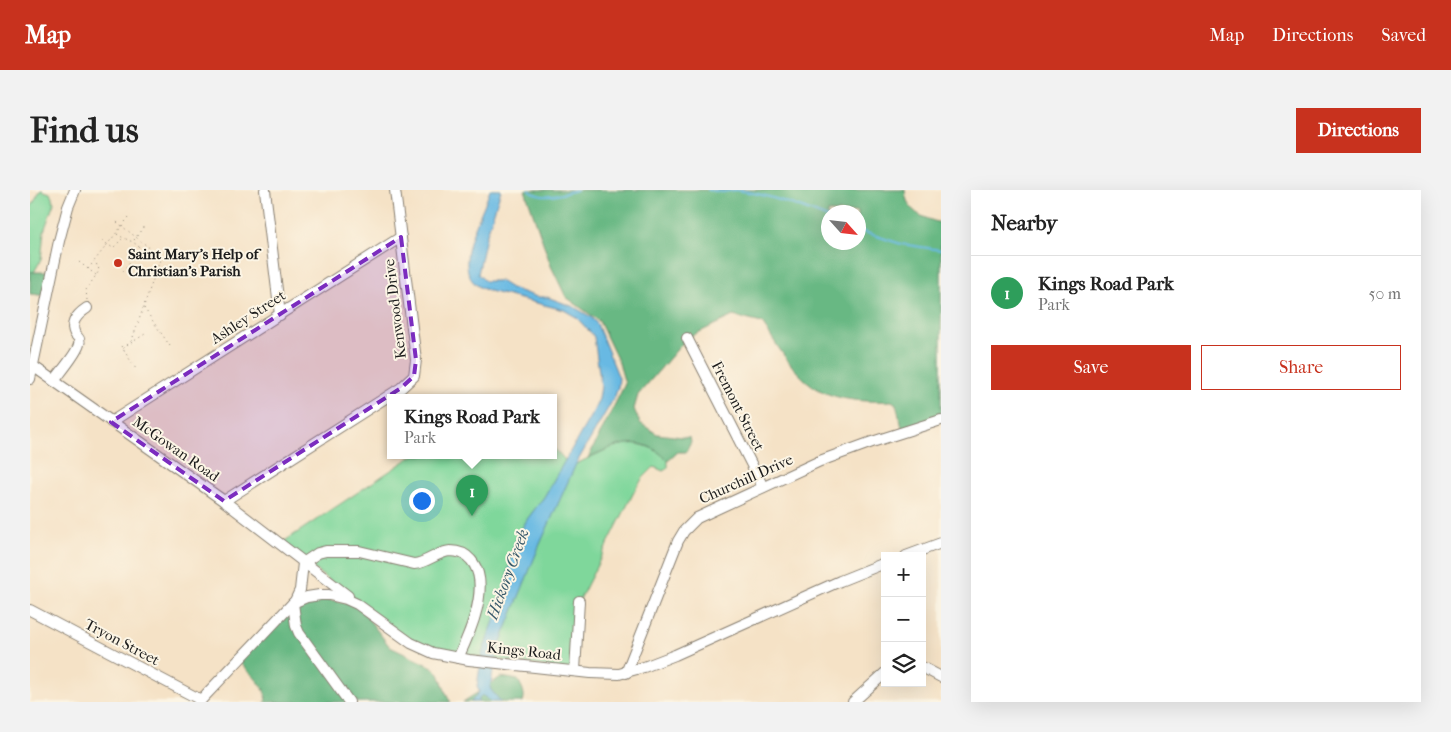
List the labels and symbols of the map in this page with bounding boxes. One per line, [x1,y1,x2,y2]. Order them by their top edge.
north arrow [821,205,866,250]
place label: Saint Mary's Help of Christian's Parish [128,245,263,280]
marker: Saint Mary's Help of Christian's Parish [112,257,124,269]
street label: Kenwood Drive [380,257,410,360]
street label: Ashley Street [206,286,289,348]
street label: Fremont Street [708,358,769,455]
street label: McGowan Road [129,413,223,486]
street label: Churchill Drive [696,450,796,508]
pin: 1 [456,475,488,516]
your location [409,488,435,514]
water label: Hickory Creek [482,526,533,623]
street label: Tryon Street [81,615,163,670]
street label: Kings Road [486,638,563,664]

